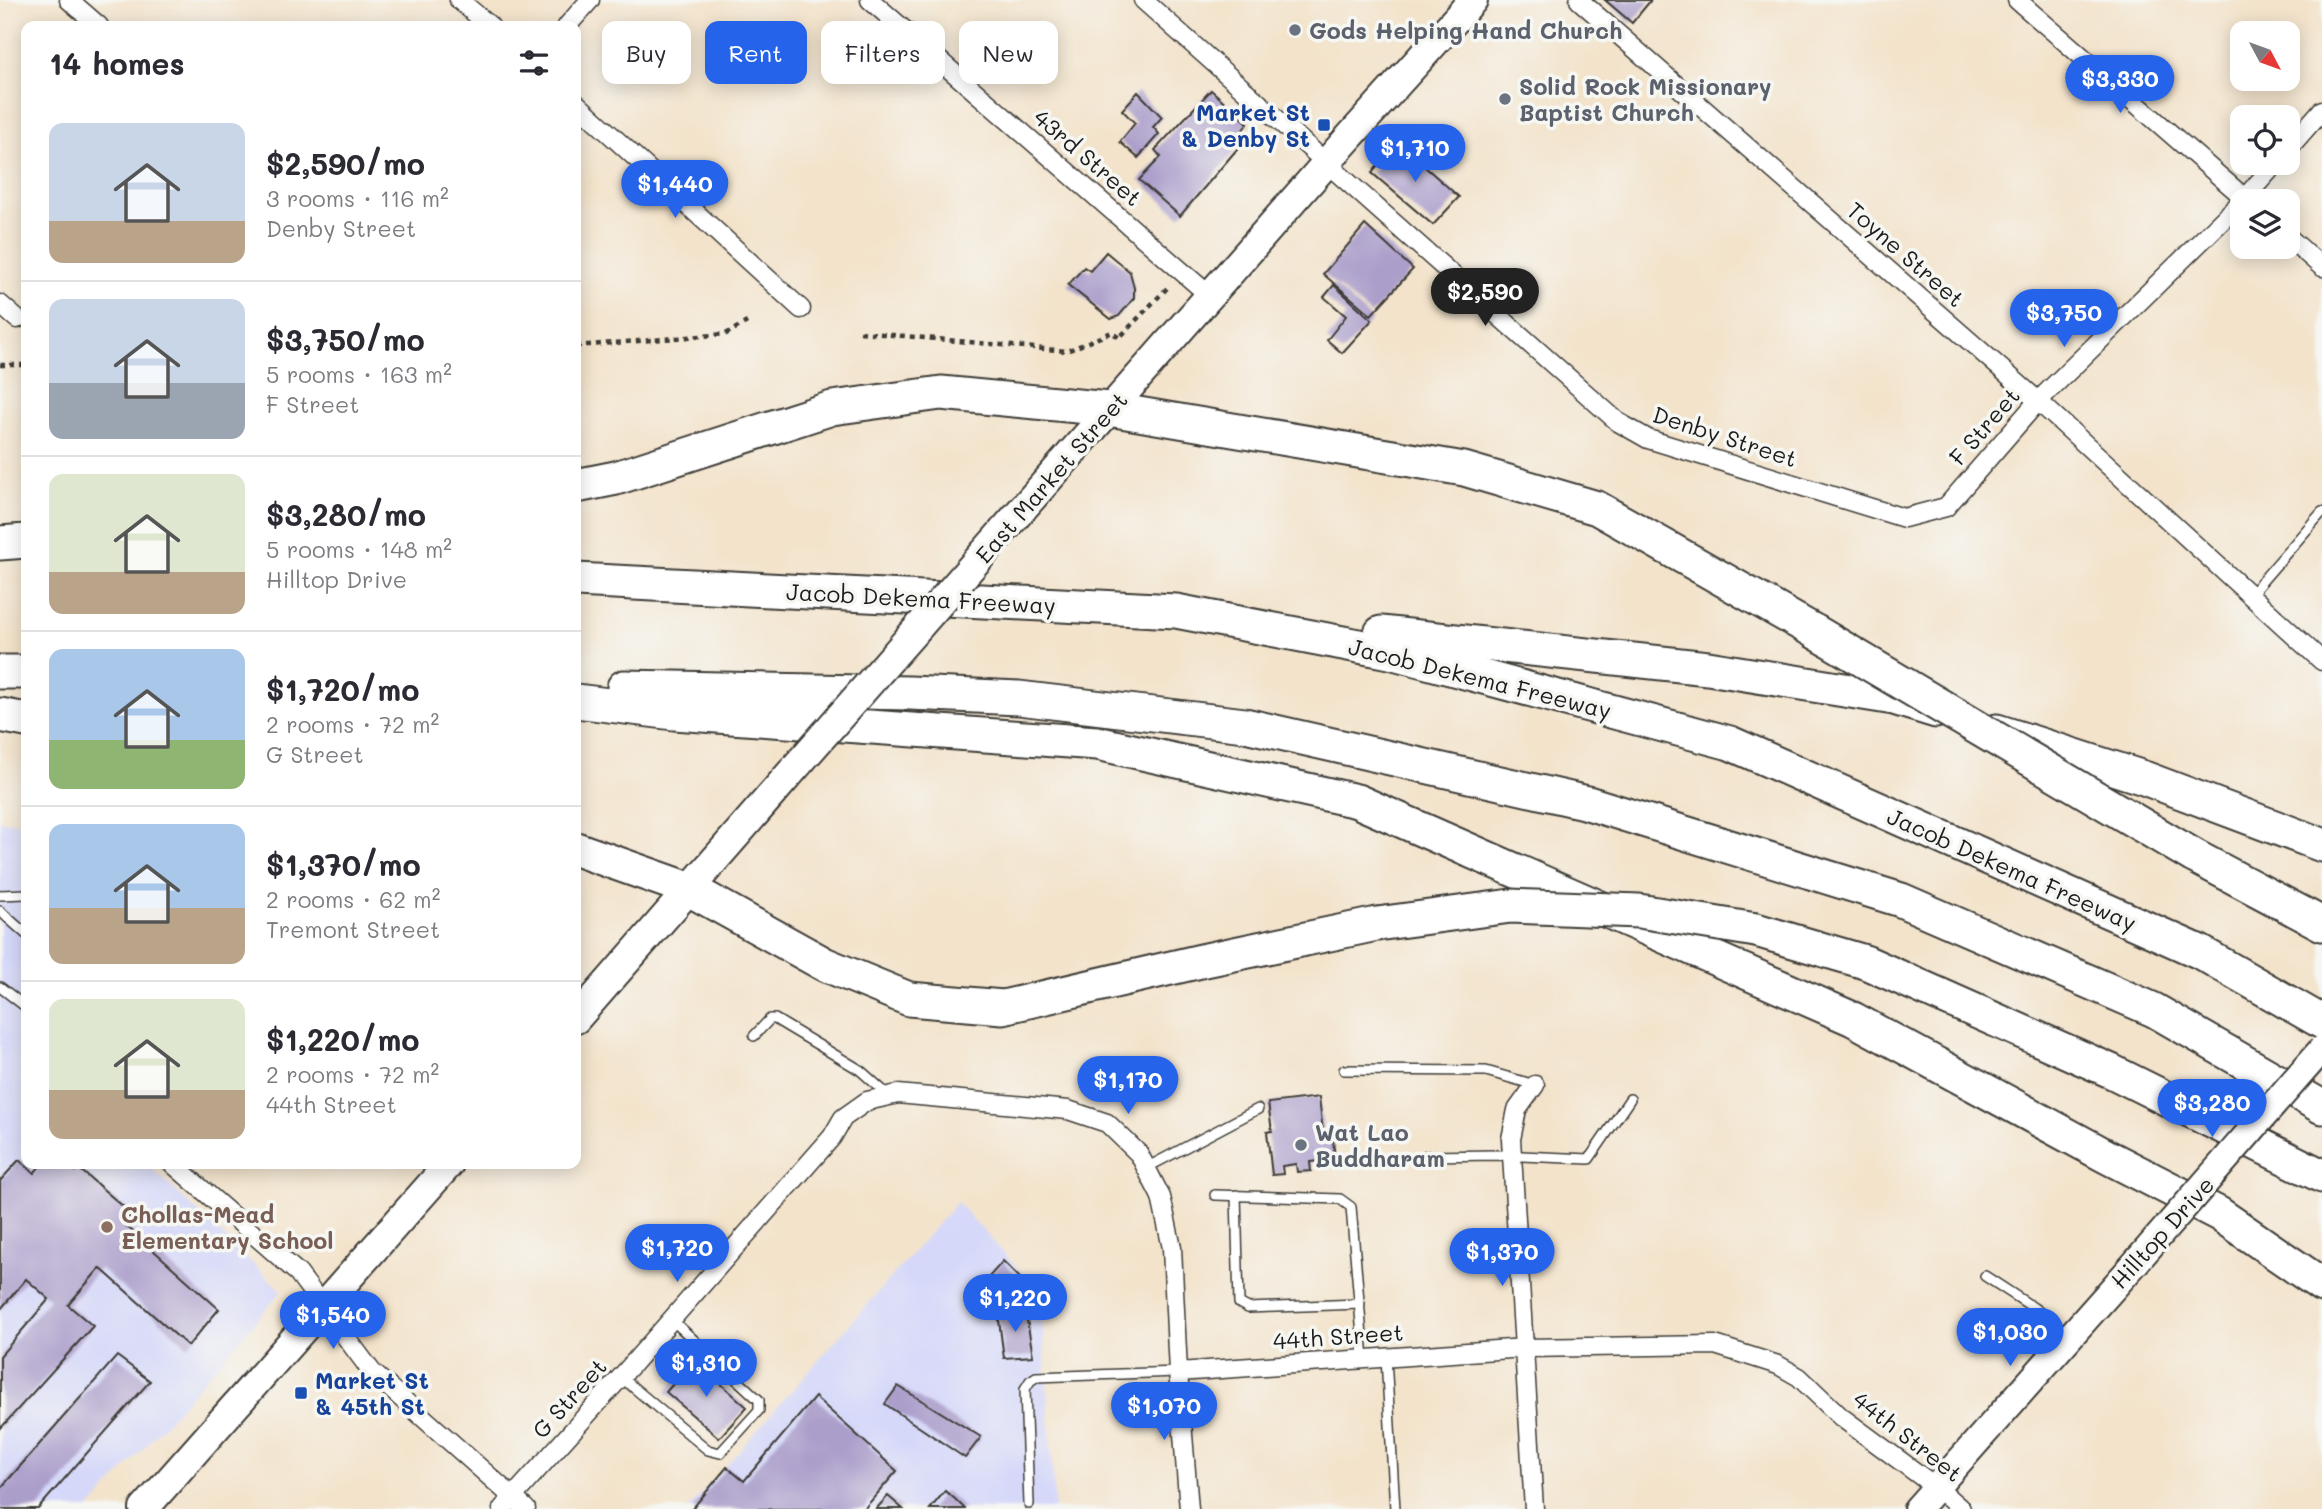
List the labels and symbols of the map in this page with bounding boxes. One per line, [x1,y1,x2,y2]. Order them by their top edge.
place label: Gods Helping Hand Church [1309,15,1622,45]
north arrow [2230,21,2300,91]
marker: Gods Helping Hand Church [1287,22,1303,38]
pin: $3,330 [2063,55,2177,115]
place label: Solid Rock Missionary Baptist Church [1519,71,1772,127]
marker: Solid Rock Missionary Baptist Church [1497,91,1513,107]
place label: Market St & Denby St [1181,97,1310,153]
street label: 43rd Street [1028,102,1148,212]
marker: Market St & Denby St [1316,117,1332,133]
pin: $1,710 [1358,124,1472,184]
pin: $1,440 [618,160,732,220]
street label: Toyne Street [1841,195,1971,313]
pin: $2,590 [1428,268,1542,328]
pin: $3,750 [2007,290,2121,349]
street label: F Street [1942,381,2026,471]
street label: East Market Street [968,385,1134,569]
street label: Denby Street [1649,399,1801,473]
street label: Jacob Dekema Freeway [786,576,1056,620]
street label: Jacob Dekema Freeway [1346,631,1614,725]
street label: Jacob Dekema Freeway [1883,800,2141,938]
pin: $1,170 [1071,1056,1185,1116]
pin: $3,280 [2155,1080,2269,1139]
place label: Wat Lao Buddharam [1315,1117,1445,1173]
marker: Wat Lao Buddharam [1293,1137,1309,1153]
street label: Hilltop Drive [2104,1170,2220,1294]
place label: Chollas-Mead Elementary School [121,1199,334,1255]
marker: Chollas-Mead Elementary School [99,1219,115,1235]
pin: $1,720 [620,1224,734,1284]
pin: $1,370 [1445,1228,1559,1288]
pin: $1,220 [958,1274,1072,1334]
pin: $1,540 [276,1292,390,1351]
pin: $1,030 [1953,1308,2067,1368]
street label: 44th Street [1272,1316,1404,1356]
pin: $1,310 [649,1340,763,1399]
street label: G Street [525,1352,613,1444]
place label: Market St & 45th St [315,1365,429,1421]
pin: $1,070 [1107,1382,1221,1442]
street label: 44th Street [1847,1384,1969,1488]
marker: Market St & 45th St [293,1385,309,1401]

